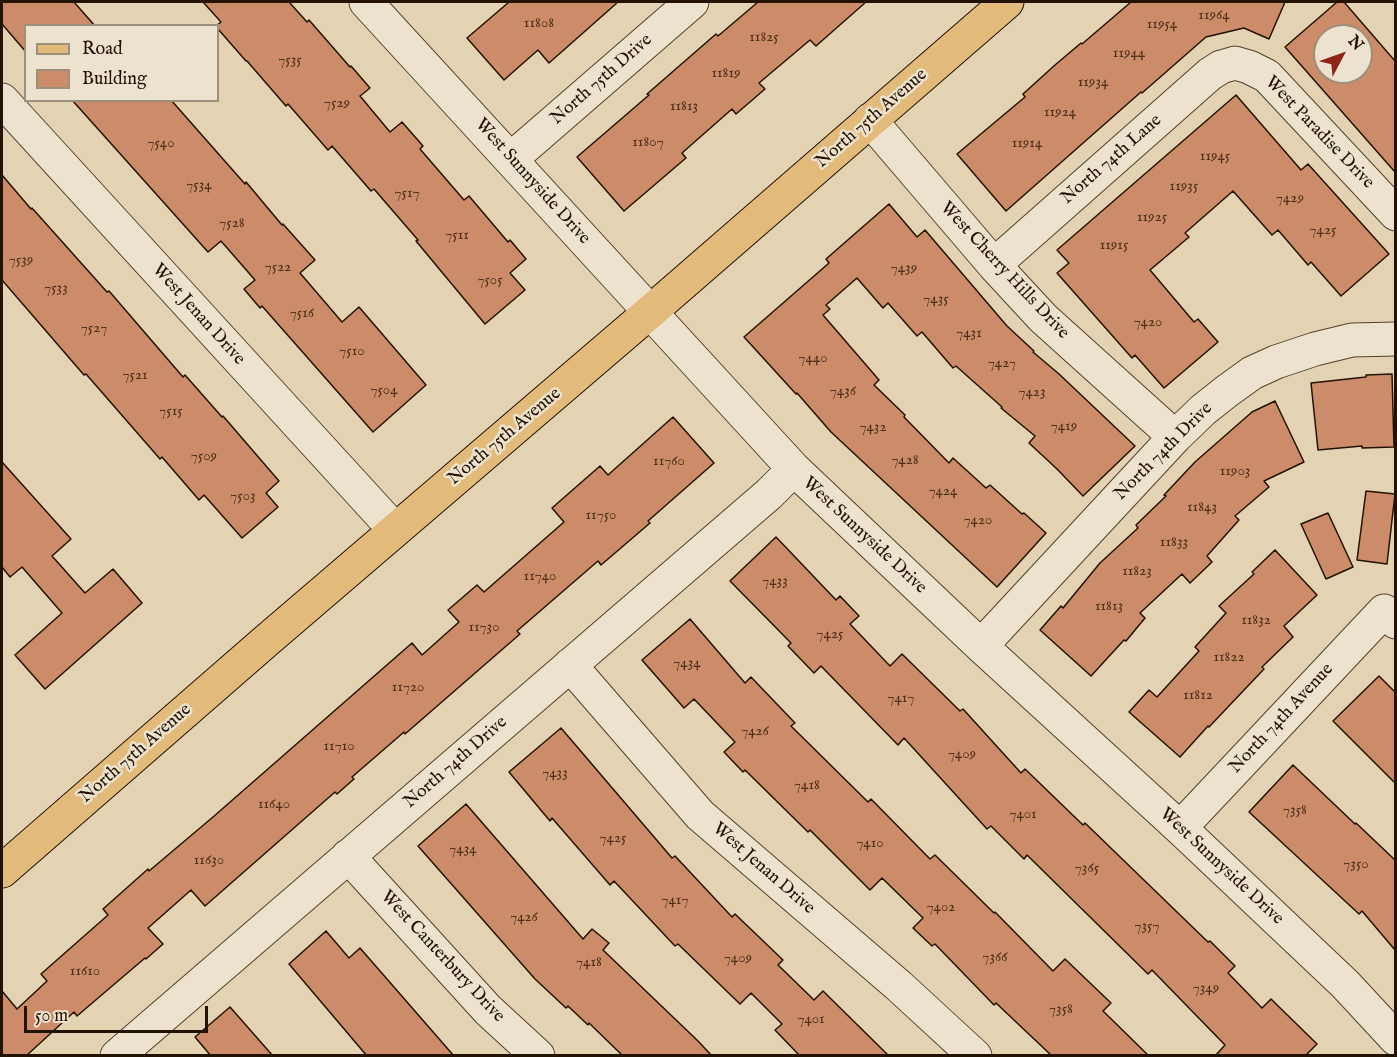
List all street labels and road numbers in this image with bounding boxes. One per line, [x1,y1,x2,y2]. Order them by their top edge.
street label: North 75th Drive [547,30,657,130]
street label: North 75th Avenue [812,65,932,173]
street label: West Paradise Drive [1260,72,1378,194]
street label: North 74th Lane [1057,110,1167,210]
street label: West Sunnyside Drive [470,115,594,249]
street label: West Cherry Hills Drive [935,198,1073,344]
street label: West Jenan Drive [147,260,249,370]
street label: North 75th Avenue [444,384,566,490]
street label: North 74th Drive [1110,398,1218,506]
street label: West Sunnyside Drive [797,473,931,599]
street label: North 74th Avenue [1225,659,1339,779]
street label: North 75th Avenue [76,700,196,808]
street label: North 74th Drive [400,712,512,814]
street label: West Sunnyside Drive [1154,804,1288,930]
street label: West Jenan Drive [707,819,819,919]
street label: West Canterbury Drive [375,887,509,1027]

